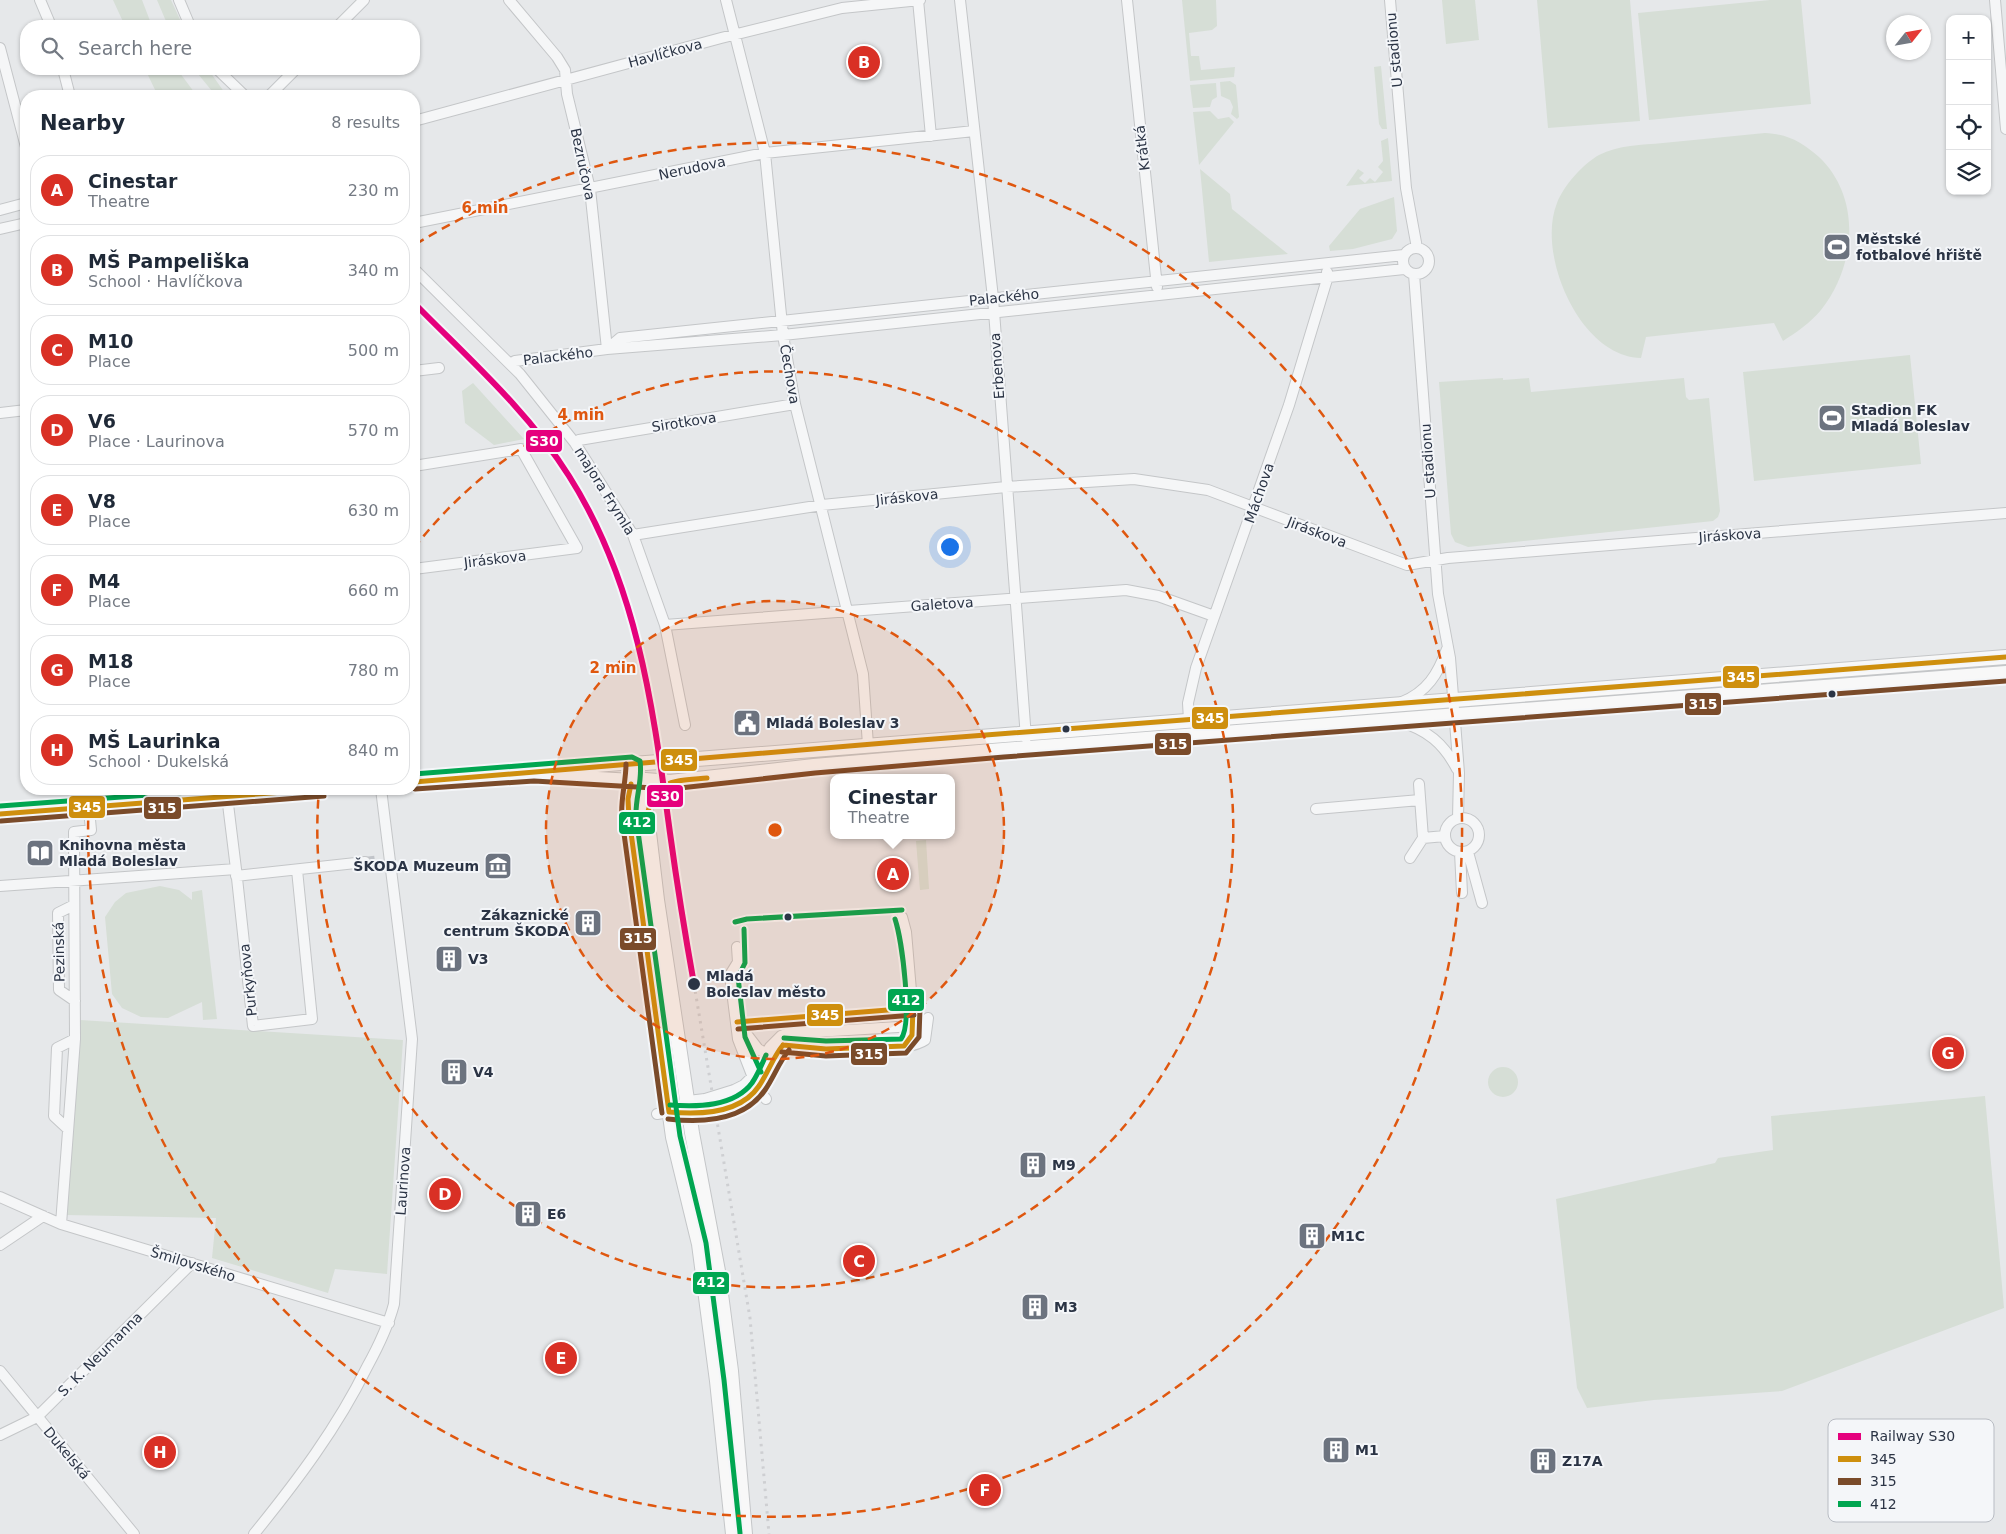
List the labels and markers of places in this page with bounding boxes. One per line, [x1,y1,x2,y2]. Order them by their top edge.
pin: B [848,43,880,81]
place label: Městské fotbalové hřiště [1856,231,1982,263]
sports icon: Městské fotbalové hřiště [1822,232,1852,262]
place label: Stadion FK Mladá Boleslav [1851,402,1970,434]
sports icon: Stadion FK Mladá Boleslav [1817,403,1847,433]
unlabelled marker [1827,689,1837,699]
public building icon: Mladá Boleslav 3 [732,708,762,738]
place label: Mladá Boleslav 3 [766,715,899,731]
unlabelled marker [1061,724,1071,734]
centre of rings [766,821,784,839]
place label: Knihovna města Mladá Boleslav [59,837,186,869]
library icon: Knihovna města Mladá Boleslav [25,838,55,868]
museum icon: ŠKODA Muzeum [483,851,513,881]
pin: A [877,855,909,893]
place label: ŠKODA Muzeum [353,857,479,874]
place label: Zákaznické centrum ŠKODA [444,907,569,939]
building icon: Zákaznické centrum ŠKODA [573,908,603,938]
unlabelled marker [783,912,793,922]
building icon: V3 [434,944,464,974]
place label: V3 [468,951,489,967]
place label: Mladá Boleslav město [706,968,826,1000]
marker: Mladá Boleslav město [686,976,702,992]
pin: G [1932,1034,1964,1072]
building icon: V4 [439,1057,469,1087]
place label: V4 [473,1064,494,1080]
building icon: M9 [1018,1150,1048,1180]
place label: M9 [1052,1157,1076,1173]
pin: D [429,1175,461,1213]
building icon: E6 [513,1199,543,1229]
place label: E6 [547,1206,566,1222]
building icon: M1C [1297,1221,1327,1251]
place label: M1C [1331,1228,1365,1244]
pin: C [843,1242,875,1280]
building icon: M3 [1020,1292,1050,1322]
place label: M3 [1054,1299,1078,1315]
pin: E [545,1339,577,1377]
pin: H [144,1433,176,1471]
building icon: M1 [1321,1435,1351,1465]
place label: M1 [1355,1442,1379,1458]
building icon: Z17A [1528,1446,1558,1476]
place label: Z17A [1562,1453,1603,1469]
pin: F [969,1471,1001,1509]

